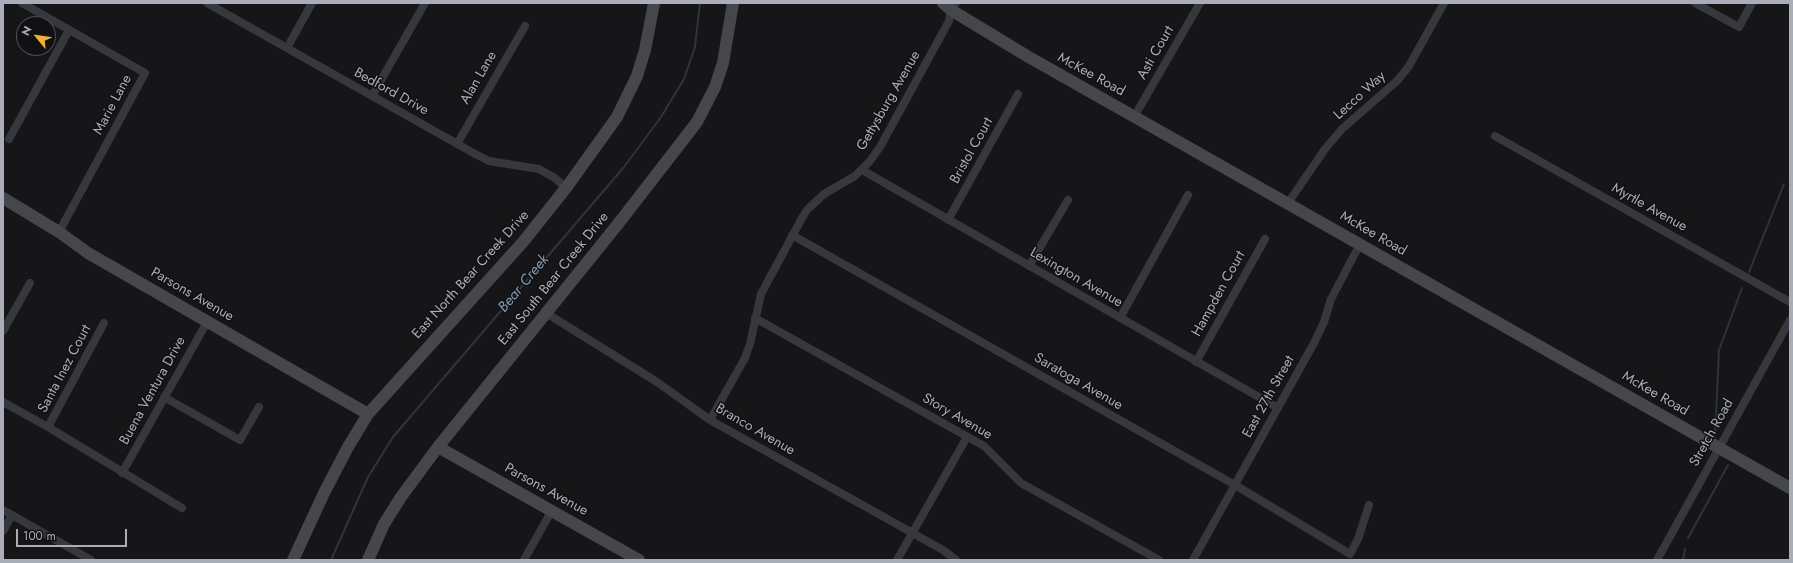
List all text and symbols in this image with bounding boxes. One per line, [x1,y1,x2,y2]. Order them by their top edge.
north arrow [16,16,56,56]
text: N [17,23,35,38]
street label: Asti Court [1134,23,1178,83]
street label: Gettysburg Avenue [854,48,924,154]
street label: Alan Lane [457,49,501,107]
street label: McKee Road [1054,50,1128,100]
street label: Bedford Drive [351,65,431,119]
street label: Lecco Way [1331,68,1389,124]
street label: Marie Lane [90,72,136,138]
street label: Bristol Court [947,115,997,187]
street label: Myrtle Avenue [1608,180,1690,236]
street label: East North Bear Creek Drive [409,207,533,343]
street label: McKee Road [1337,208,1409,260]
street label: East South Bear Creek Drive [495,209,613,349]
street label: Lexington Avenue [1027,245,1125,311]
street label: Hampden Court [1189,248,1249,340]
water label: Bear Creek [495,252,553,316]
street label: Parsons Avenue [148,265,236,325]
street label: Santa Inez Court [35,322,95,416]
street label: Buena Ventura Drive [116,334,190,448]
street label: Saratoga Avenue [1031,350,1125,414]
street label: East 27th Street [1240,353,1298,441]
street label: McKee Road [1619,368,1691,420]
street label: Story Avenue [919,390,995,444]
street label: Stretch Road [1687,396,1737,470]
street label: Branco Avenue [712,401,798,459]
street label: Parsons Avenue [501,460,591,520]
scale bar [18,521,129,547]
text: 100 m [23,527,56,545]

